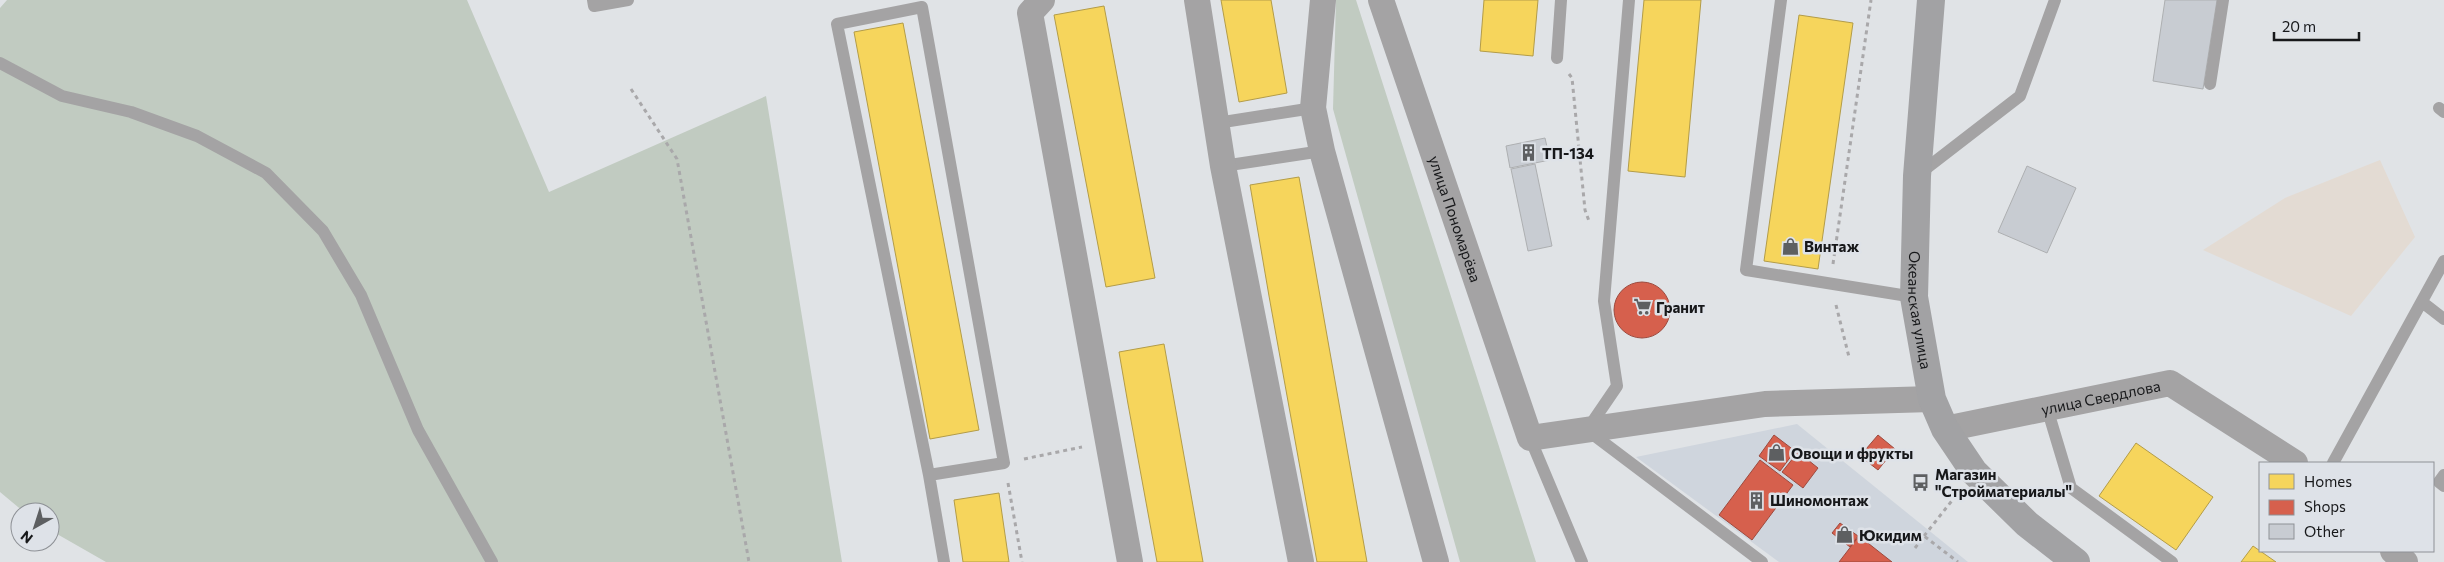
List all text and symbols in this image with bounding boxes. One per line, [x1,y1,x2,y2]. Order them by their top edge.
scale bar [2274,10,2359,42]
text: 20 m [2282,17,2316,35]
building icon: ТП-134 [1518,143,1538,163]
place label: ТП-134 [1542,144,1594,162]
street label: улица Пономарёва [1426,153,1485,284]
shop icon: Винтаж [1780,236,1800,256]
place label: Винтаж [1804,237,1859,255]
street label: Океанская улица [1905,251,1936,370]
supermarket icon: Гранит [1632,297,1652,317]
place label: Гранит [1656,298,1705,316]
street label: улица Свердлова [2040,376,2162,418]
shop icon: Овощи и фрукты [1767,443,1787,463]
place label: Овощи и фрукты [1791,444,1913,462]
legend [2259,462,2434,552]
place label: Магазин "Стройматериалы" [1935,465,2072,500]
text: Homes [2304,472,2352,490]
bus stop icon: Магазин "Стройматериалы" [1911,473,1931,493]
building icon: Шиномонтаж [1746,490,1766,510]
place label: Шиномонтаж [1770,491,1869,509]
text: Shops [2304,497,2346,515]
north arrow [10,502,60,552]
text: Other [2304,522,2345,540]
shop icon: Юкидим [1835,525,1855,545]
place label: Юкидим [1859,526,1922,544]
text: N [17,528,36,547]

